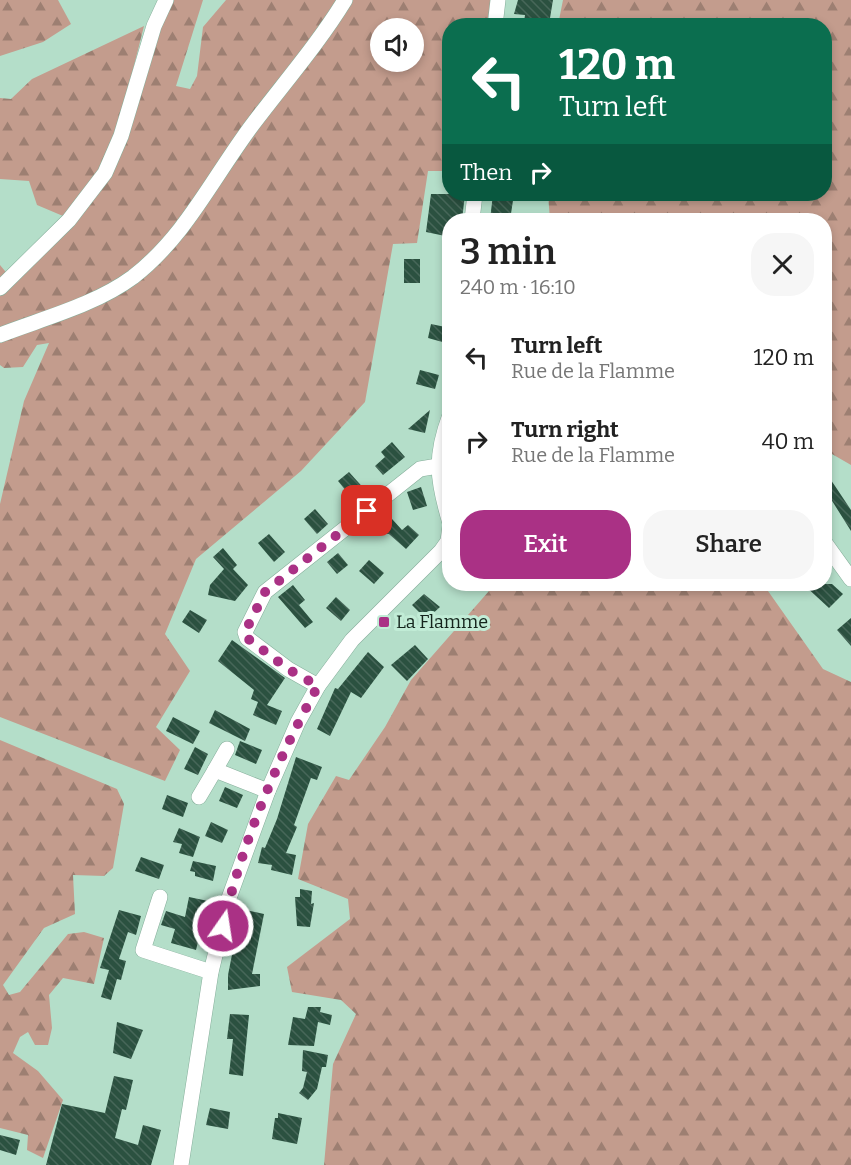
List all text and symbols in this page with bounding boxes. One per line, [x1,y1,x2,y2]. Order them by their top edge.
map controls [370,18,424,72]
button: sound [370,18,424,72]
text: 120 m [559,40,675,90]
icon: left [460,42,538,120]
text: Turn left [559,91,667,123]
icon: right [524,156,557,189]
text: Then [460,159,512,186]
text: 3 min [460,230,556,274]
button: close [751,233,814,296]
text: 240 m · 16:10 [460,275,576,299]
text: Turn left [511,332,603,359]
icon: left [460,341,493,374]
text: 120 m [754,344,814,371]
text: Rue de la Flamme [511,359,675,383]
text: Turn right [511,416,619,443]
icon: right [460,425,493,458]
text: 40 m [762,428,814,455]
text: Rue de la Flamme [511,443,675,467]
pin [341,485,392,536]
icon: arrive [350,494,383,527]
button: Exit [460,510,631,579]
button: Share [643,510,814,579]
place label: La Flamme [396,611,488,633]
marker: La Flamme [377,615,391,629]
position arrow [191,894,255,958]

